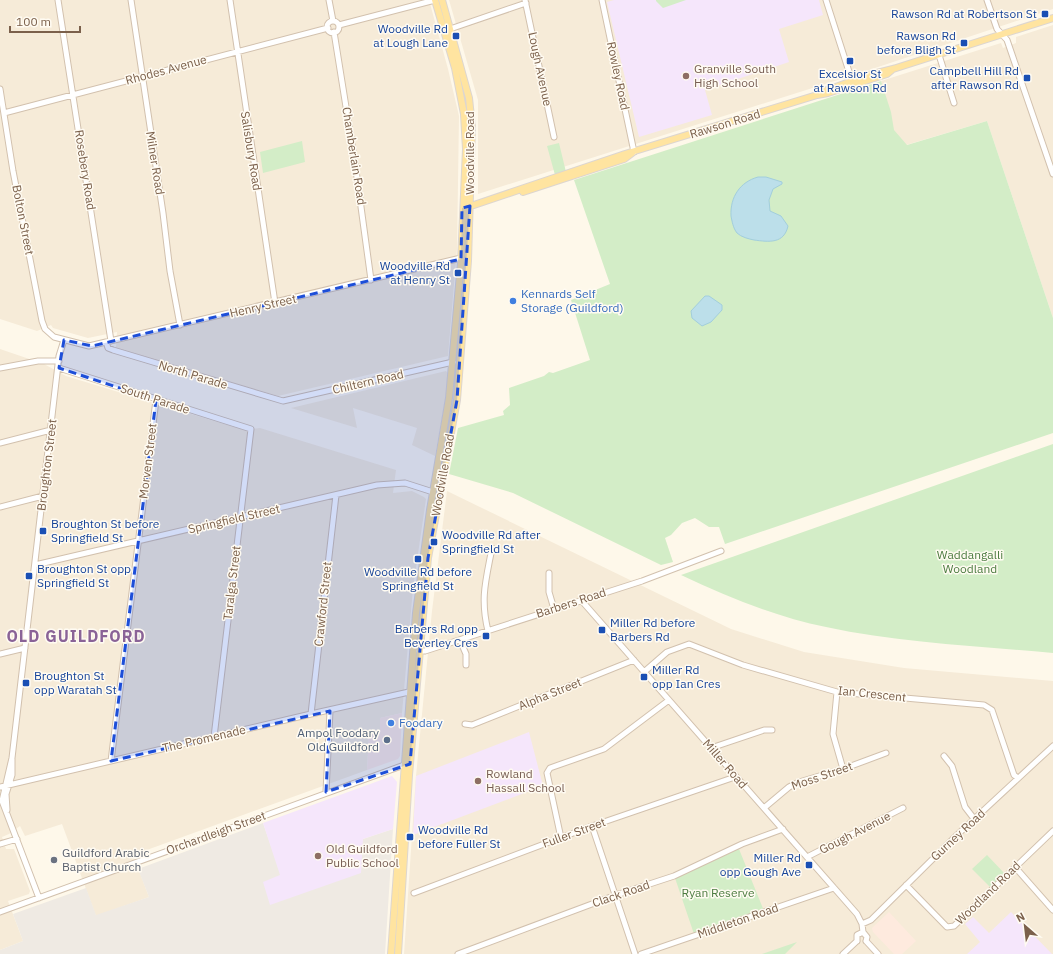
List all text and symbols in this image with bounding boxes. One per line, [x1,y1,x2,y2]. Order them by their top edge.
place label: Rawson Rd at Robertson St [891,6,1037,21]
scale bar [10,8,80,34]
marker: Rawson Rd at Robertson St [1040,9,1050,19]
text: 100 m [16,14,51,29]
place label: Woodville Rd at Lough Lane [373,21,448,50]
place label: Rawson Rd before Bligh St [877,28,956,57]
street label: Lough Avenue [525,30,556,108]
marker: Woodville Rd at Lough Lane [451,31,461,41]
marker: Rawson Rd before Bligh St [959,38,969,48]
street label: Rowley Road [604,40,633,111]
street label: Rhodes Avenue [124,51,209,88]
marker: Excelsior St at Rawson Rd [845,56,855,66]
place label: Granville South High School [694,61,776,90]
place label: Campbell Hill Rd after Rawson Rd [930,63,1019,92]
place label: Excelsior St at Rawson Rd [813,66,887,95]
marker: Granville South High School [681,71,691,81]
marker: Campbell Hill Rd after Rawson Rd [1022,73,1032,83]
street label: Chamberlain Road [339,106,370,206]
street label: Rawson Road [688,106,762,141]
street label: Salisbury Road [238,110,265,192]
street label: Woodville Road [462,111,477,195]
street label: Rosebery Road [72,129,99,211]
street label: Milner Road [143,130,168,196]
street label: Bolton Street [9,184,38,256]
place label: Woodville Rd at Henry St [380,258,450,287]
marker: Woodville Rd at Henry St [453,268,463,278]
place label: Kennards Self Storage (Guildford) [521,286,624,315]
street label: Henry Street [228,291,298,320]
marker: Kennards Self Storage (Guildford) [508,296,518,306]
street label: North Parade [157,357,230,392]
street label: Chiltern Road [331,366,405,397]
street label: South Parade [118,380,192,417]
street label: Broughton Street [33,418,60,512]
street label: Morven Street [135,422,160,500]
street label: Woodville Road [428,433,457,517]
street label: Springfield Street [186,501,281,536]
place label: Broughton St before Springfield St [51,516,160,545]
marker: Broughton St before Springfield St [38,526,48,536]
place label: Woodville Rd after Springfield St [442,527,541,556]
marker: Woodville Rd after Springfield St [429,537,439,547]
street label: Taralga Street [219,545,244,621]
park label: Waddangalli Woodland [937,547,1003,576]
marker: Woodville Rd before Springfield St [413,554,423,564]
place label: Broughton St opp Springfield St [37,561,131,590]
street label: Crawford Street [311,561,334,647]
place label: Woodville Rd before Springfield St [364,564,472,593]
marker: Broughton St opp Springfield St [24,571,34,581]
street label: Barbers Road [534,584,608,621]
place label: Miller Rd before Barbers Rd [610,615,696,644]
place label: Barbers Rd opp Beverley Cres [395,621,478,650]
marker: Miller Rd before Barbers Rd [597,625,607,635]
district label: OLD GUILDFORD [6,626,146,646]
marker: Barbers Rd opp Beverley Cres [481,631,491,641]
place label: Miller Rd opp Ian Cres [652,662,721,691]
place label: Broughton St opp Waratah St [34,668,117,697]
marker: Miller Rd opp Ian Cres [639,672,649,682]
street label: Alpha Street [516,674,584,713]
marker: Broughton St opp Waratah St [21,678,31,688]
street label: Ian Crescent [837,682,907,705]
place label: Foodary [399,715,443,730]
marker: Foodary [386,718,396,728]
street label: The Promenade [161,722,247,755]
place label: Ampol Foodary Old Guildford [297,725,379,754]
marker: Ampol Foodary Old Guildford [382,735,392,745]
street label: Miller Road [700,736,751,791]
street label: Moss Street [789,758,854,793]
place label: Rowland Hassall School [486,766,565,795]
marker: Rowland Hassall School [473,776,483,786]
street label: Gurney Road [927,806,988,864]
street label: Orchardleigh Street [164,807,268,858]
street label: Gough Avenue [817,808,893,857]
street label: Fuller Street [540,814,608,851]
place label: Woodville Rd before Fuller St [418,822,501,851]
marker: Woodville Rd before Fuller St [405,832,415,842]
place label: Old Guildford Public School [326,841,399,870]
place label: Guildford Arabic Baptist Church [62,845,150,874]
place label: Miller Rd opp Gough Ave [720,850,801,879]
marker: Old Guildford Public School [313,851,323,861]
marker: Guildford Arabic Baptist Church [49,855,59,865]
street label: Woodland Road [952,858,1023,927]
marker: Miller Rd opp Gough Ave [804,860,814,870]
street label: Clack Road [590,877,652,910]
park label: Ryan Reserve [682,885,755,900]
street label: Middleton Road [695,900,780,941]
north arrow [1005,906,1045,946]
text: N [1014,909,1027,925]

